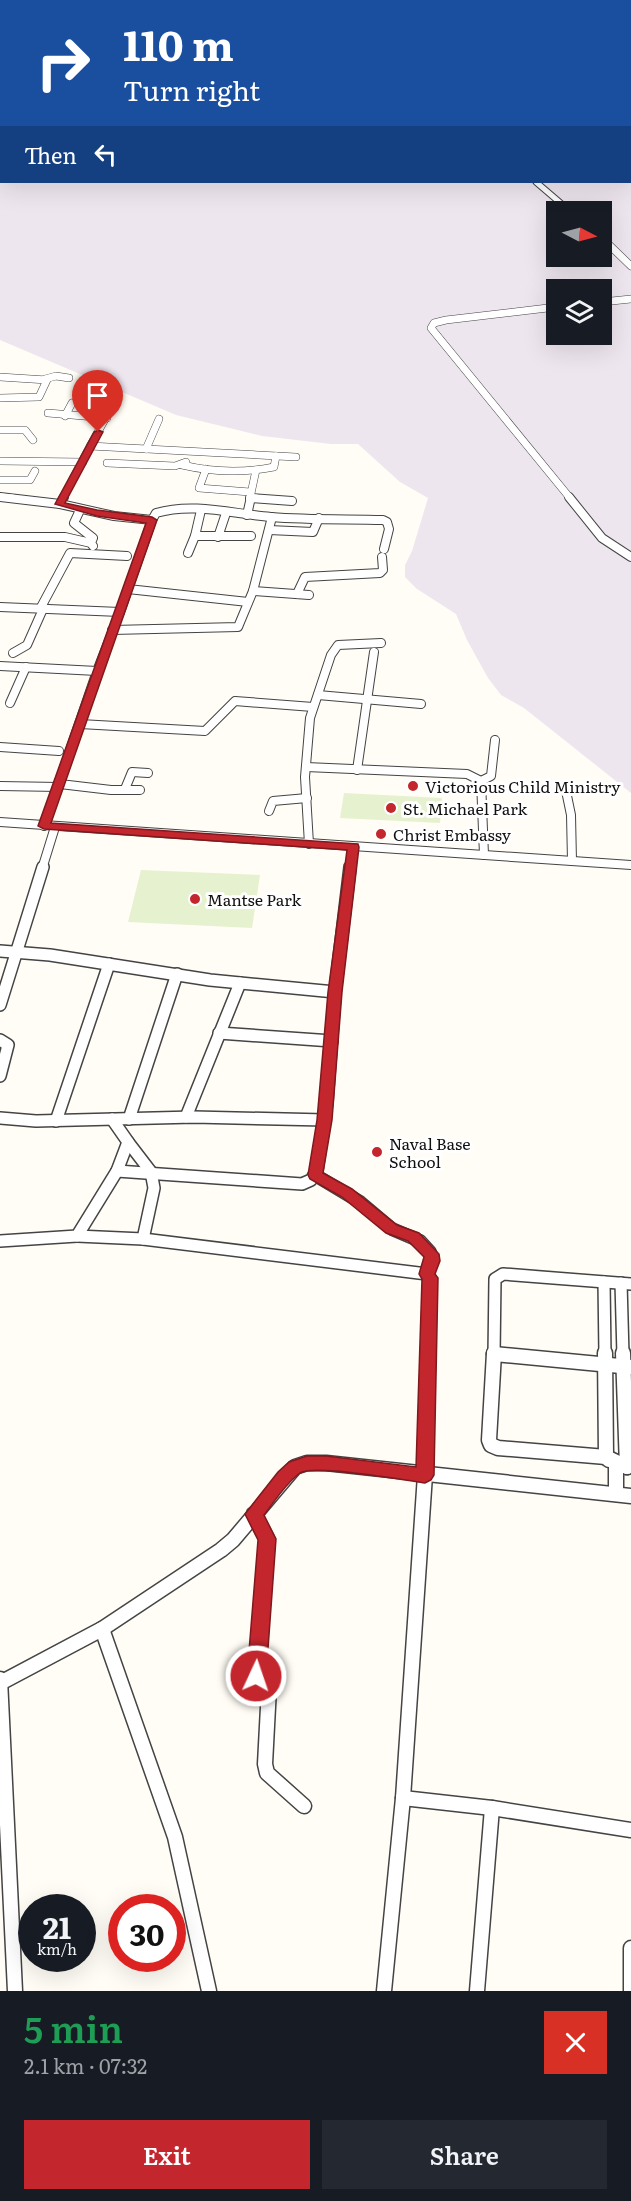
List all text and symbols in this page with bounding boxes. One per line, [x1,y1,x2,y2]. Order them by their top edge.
text: 110 m [123,12,234,74]
icon: right [24,24,102,102]
text: Turn right [123,69,260,109]
text: Then [24,138,77,171]
icon: left [89,138,122,171]
north arrow [546,201,612,267]
map controls [546,201,612,345]
button: layers [546,279,612,345]
pin [72,370,123,432]
icon: arrive [81,379,114,412]
place label: Victorious Child Ministry [425,774,621,798]
marker: Victorious Child Ministry [406,779,420,793]
place label: St. Michael Park [403,796,528,820]
marker: St. Michael Park [384,801,398,815]
place label: Christ Embassy [393,822,512,846]
marker: Christ Embassy [374,827,388,841]
place label: Mantse Park [207,887,302,911]
marker: Mantse Park [188,892,202,906]
place label: Naval Base School [389,1131,471,1173]
marker: Naval Base School [370,1145,384,1159]
position arrow [224,1644,288,1708]
speed limit sign: 30 [108,1894,186,1972]
text: 21 [43,1904,71,1948]
text: km/h [37,1937,77,1960]
text: 5 min [24,2001,123,2054]
button: close [544,2011,607,2074]
text: 2.1 km · 07:32 [24,2050,147,2080]
button: Exit [24,2120,310,2189]
button: Share [322,2120,607,2189]

